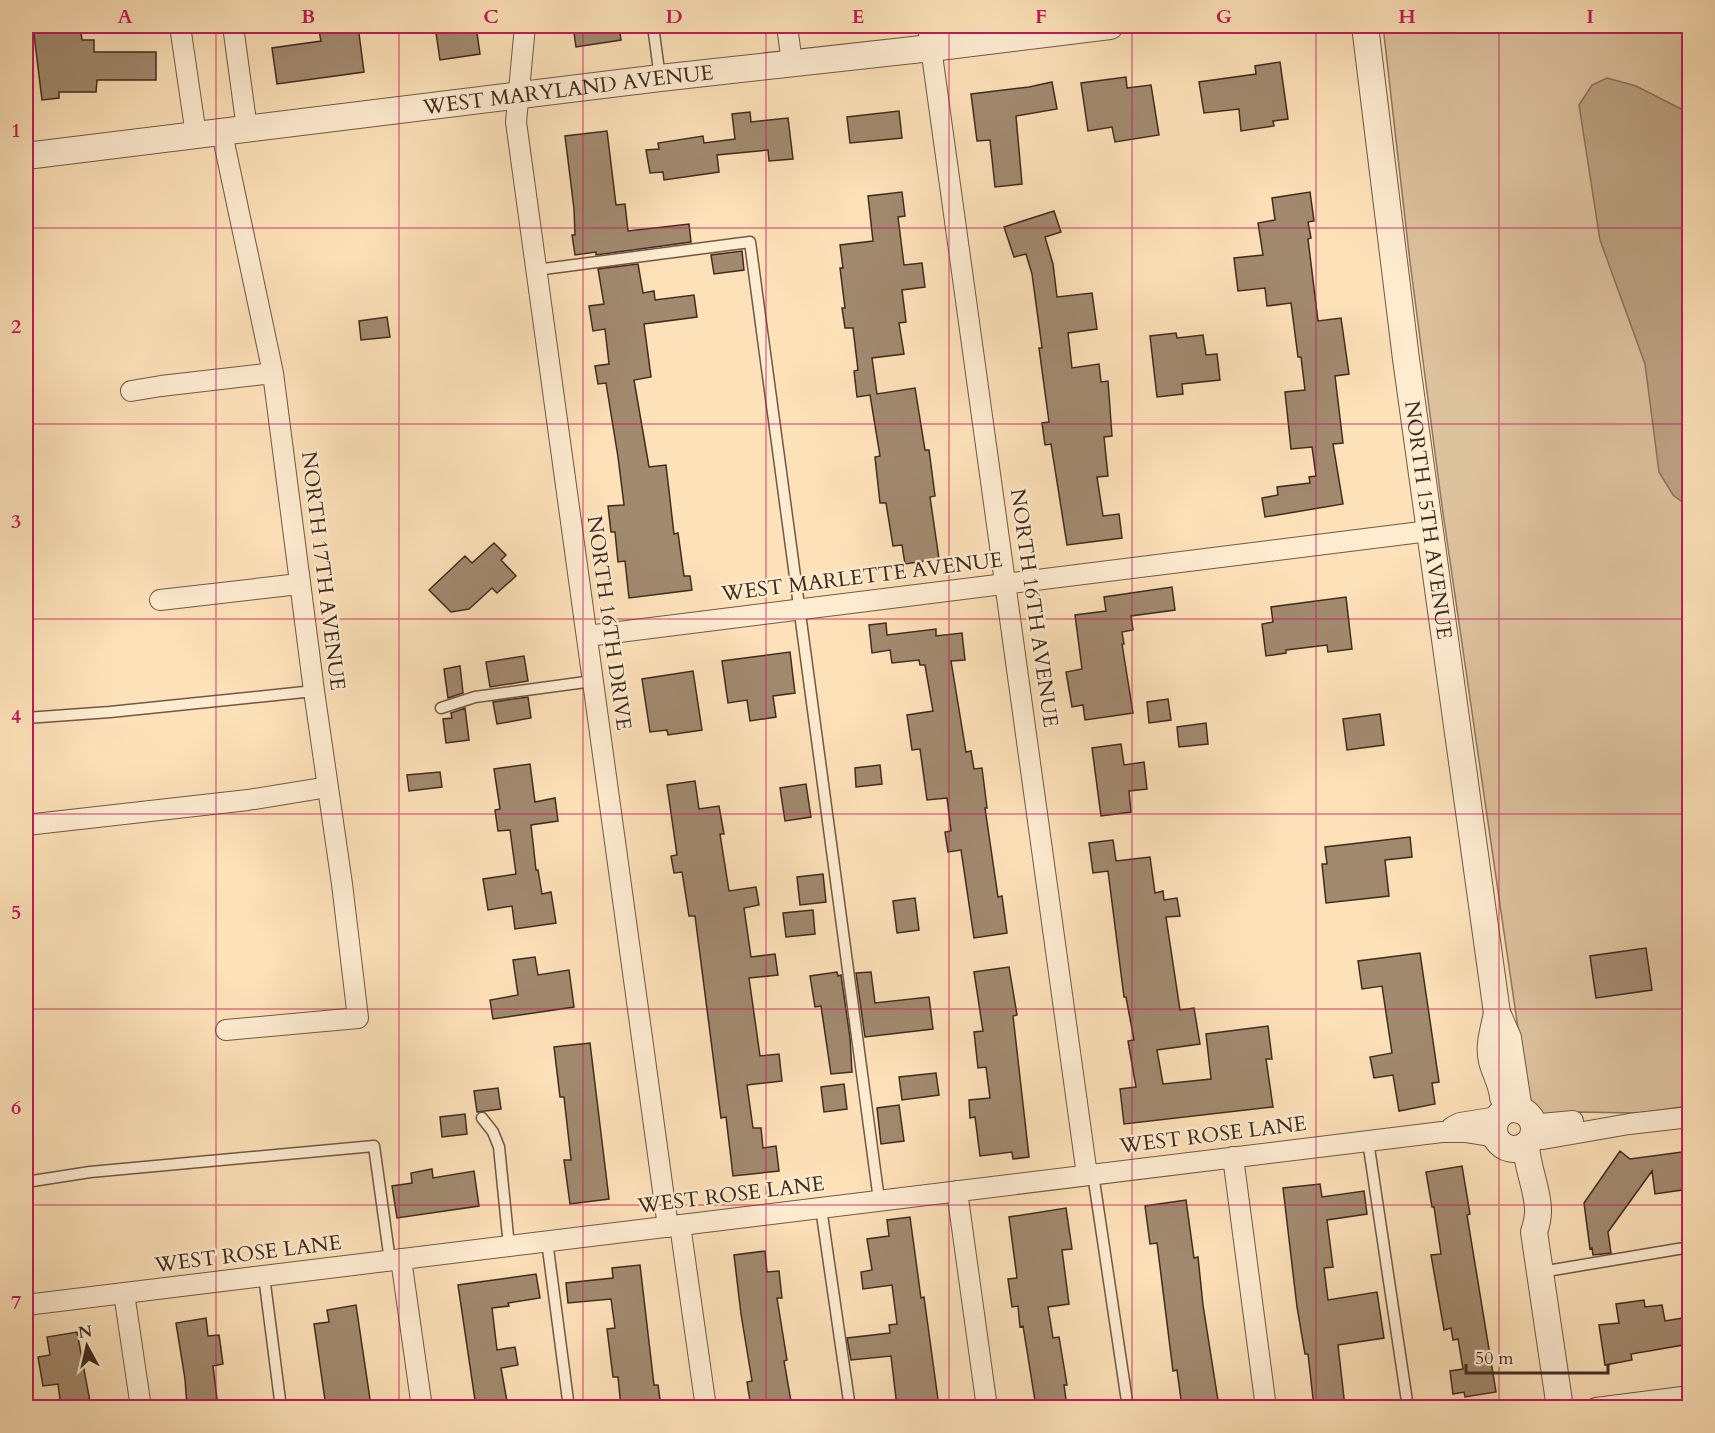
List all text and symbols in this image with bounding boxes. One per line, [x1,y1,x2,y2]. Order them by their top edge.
text: A [117,3,133,30]
text: B [301,3,315,30]
text: C [483,3,499,30]
text: D [665,3,683,30]
text: E [852,3,864,30]
text: F [1035,3,1047,30]
text: G [1216,3,1232,30]
text: H [1398,3,1416,30]
text: I [1586,3,1594,30]
street label: WEST MARYLAND AVENUE [420,58,715,122]
text: 1 [11,117,21,144]
text: 2 [11,313,21,340]
street label: NORTH 15TH AVENUE [1397,399,1459,641]
street label: NORTH 17TH AVENUE [294,450,352,692]
street label: NORTH 16TH AVENUE [1003,487,1065,729]
text: 3 [11,508,21,535]
street label: NORTH 16TH DRIVE [580,514,638,732]
street label: WEST MARLETTE AVENUE [719,545,1004,609]
text: 4 [11,703,21,730]
text: 5 [11,899,21,926]
text: 6 [11,1094,21,1121]
street label: WEST ROSE LANE [1117,1109,1308,1161]
street label: WEST ROSE LANE [635,1169,826,1221]
street label: WEST ROSE LANE [152,1228,343,1280]
text: 7 [11,1289,21,1316]
north arrow [57,1316,117,1376]
text: N [77,1320,94,1344]
scale bar [1466,1337,1608,1375]
text: 50 m [1475,1346,1514,1371]

